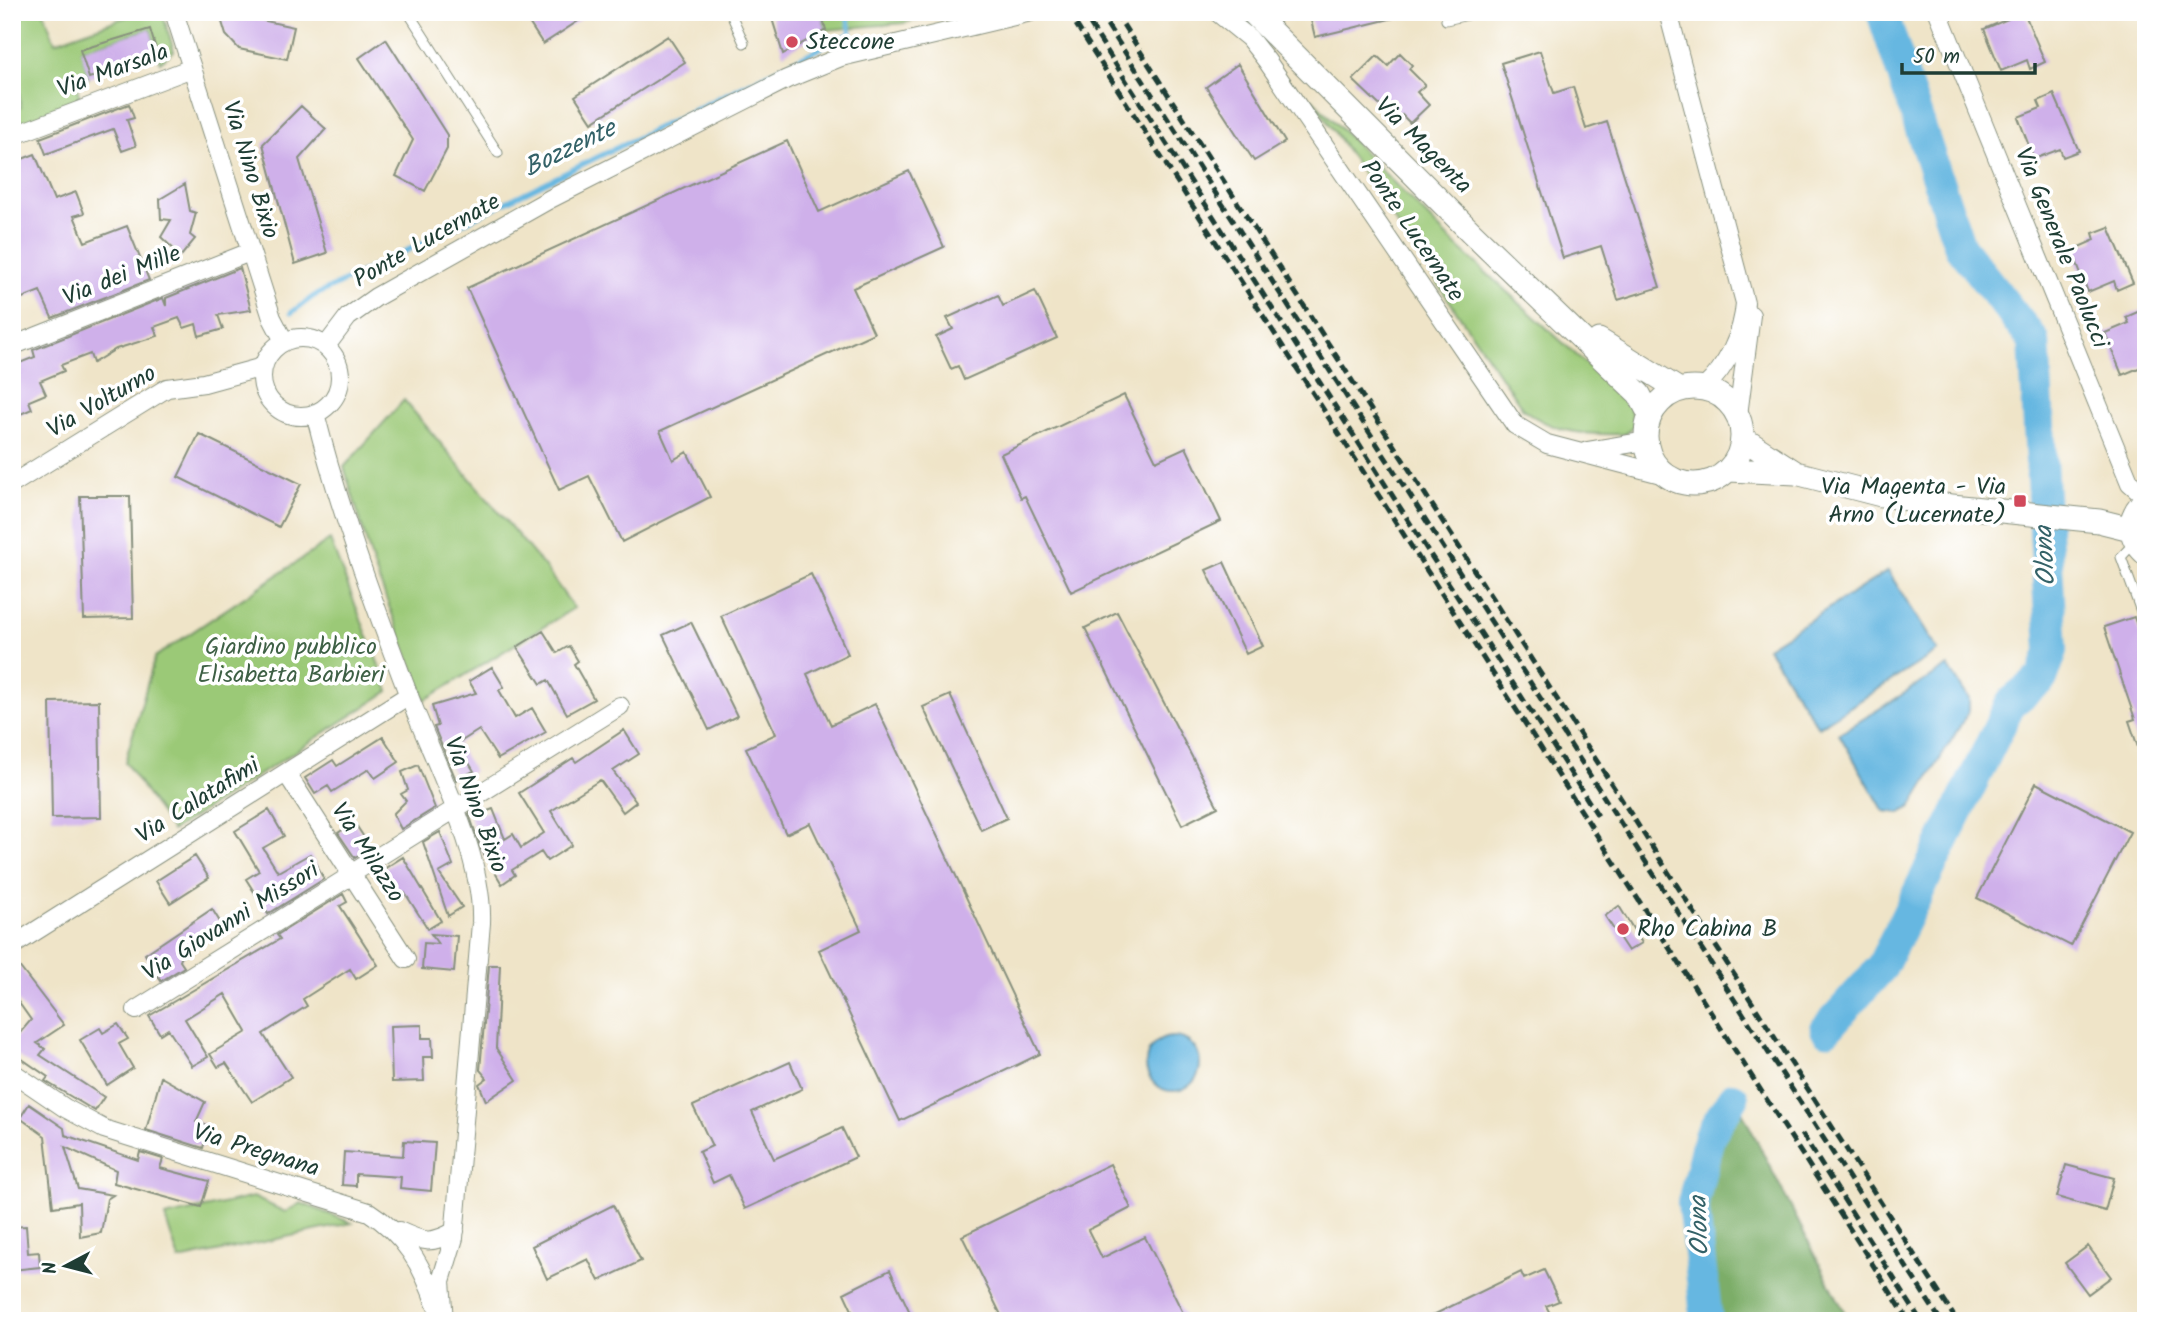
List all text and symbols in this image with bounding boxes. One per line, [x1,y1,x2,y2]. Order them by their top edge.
place label: Steccone [806,23,895,62]
scale bar [1902,32,2036,76]
street label: Via Marsala [52,33,174,109]
marker: Steccone [784,34,800,50]
text: 50 m [1913,41,1960,74]
street label: Via Magenta [1365,88,1481,204]
street label: Via Nino Bixio [211,96,290,244]
water label: Bozzente [517,108,626,189]
street label: Via Generale Paolucci [2003,142,2120,356]
street label: Ponte Lucernate [1350,152,1474,310]
street label: Ponte Lucernate [346,183,508,299]
street label: Via dei Mille [57,234,187,317]
street label: Via Volturno [40,355,164,449]
place label: Via Magenta - Via Arno (Lucernate) [1821,468,2006,535]
marker: Via Magenta - Via Arno (Lucernate) [2012,493,2028,509]
water label: Olona [2023,523,2069,587]
park label: Giardino pubblico Elisabetta Barbieri [197,628,386,695]
street label: Via Nino Bixio [432,731,518,879]
street label: Via Calatafimi [128,747,269,855]
street label: Via Milazzo [320,795,414,911]
street label: Via Giovanni Missori [135,851,328,992]
place label: Rho Cabina B [1637,910,1777,949]
marker: Rho Cabina B [1615,921,1631,937]
street label: Via Pregnana [188,1113,324,1189]
water label: Olona [1678,1193,1722,1257]
north arrow [32,1232,102,1302]
text: N [35,1260,67,1276]

